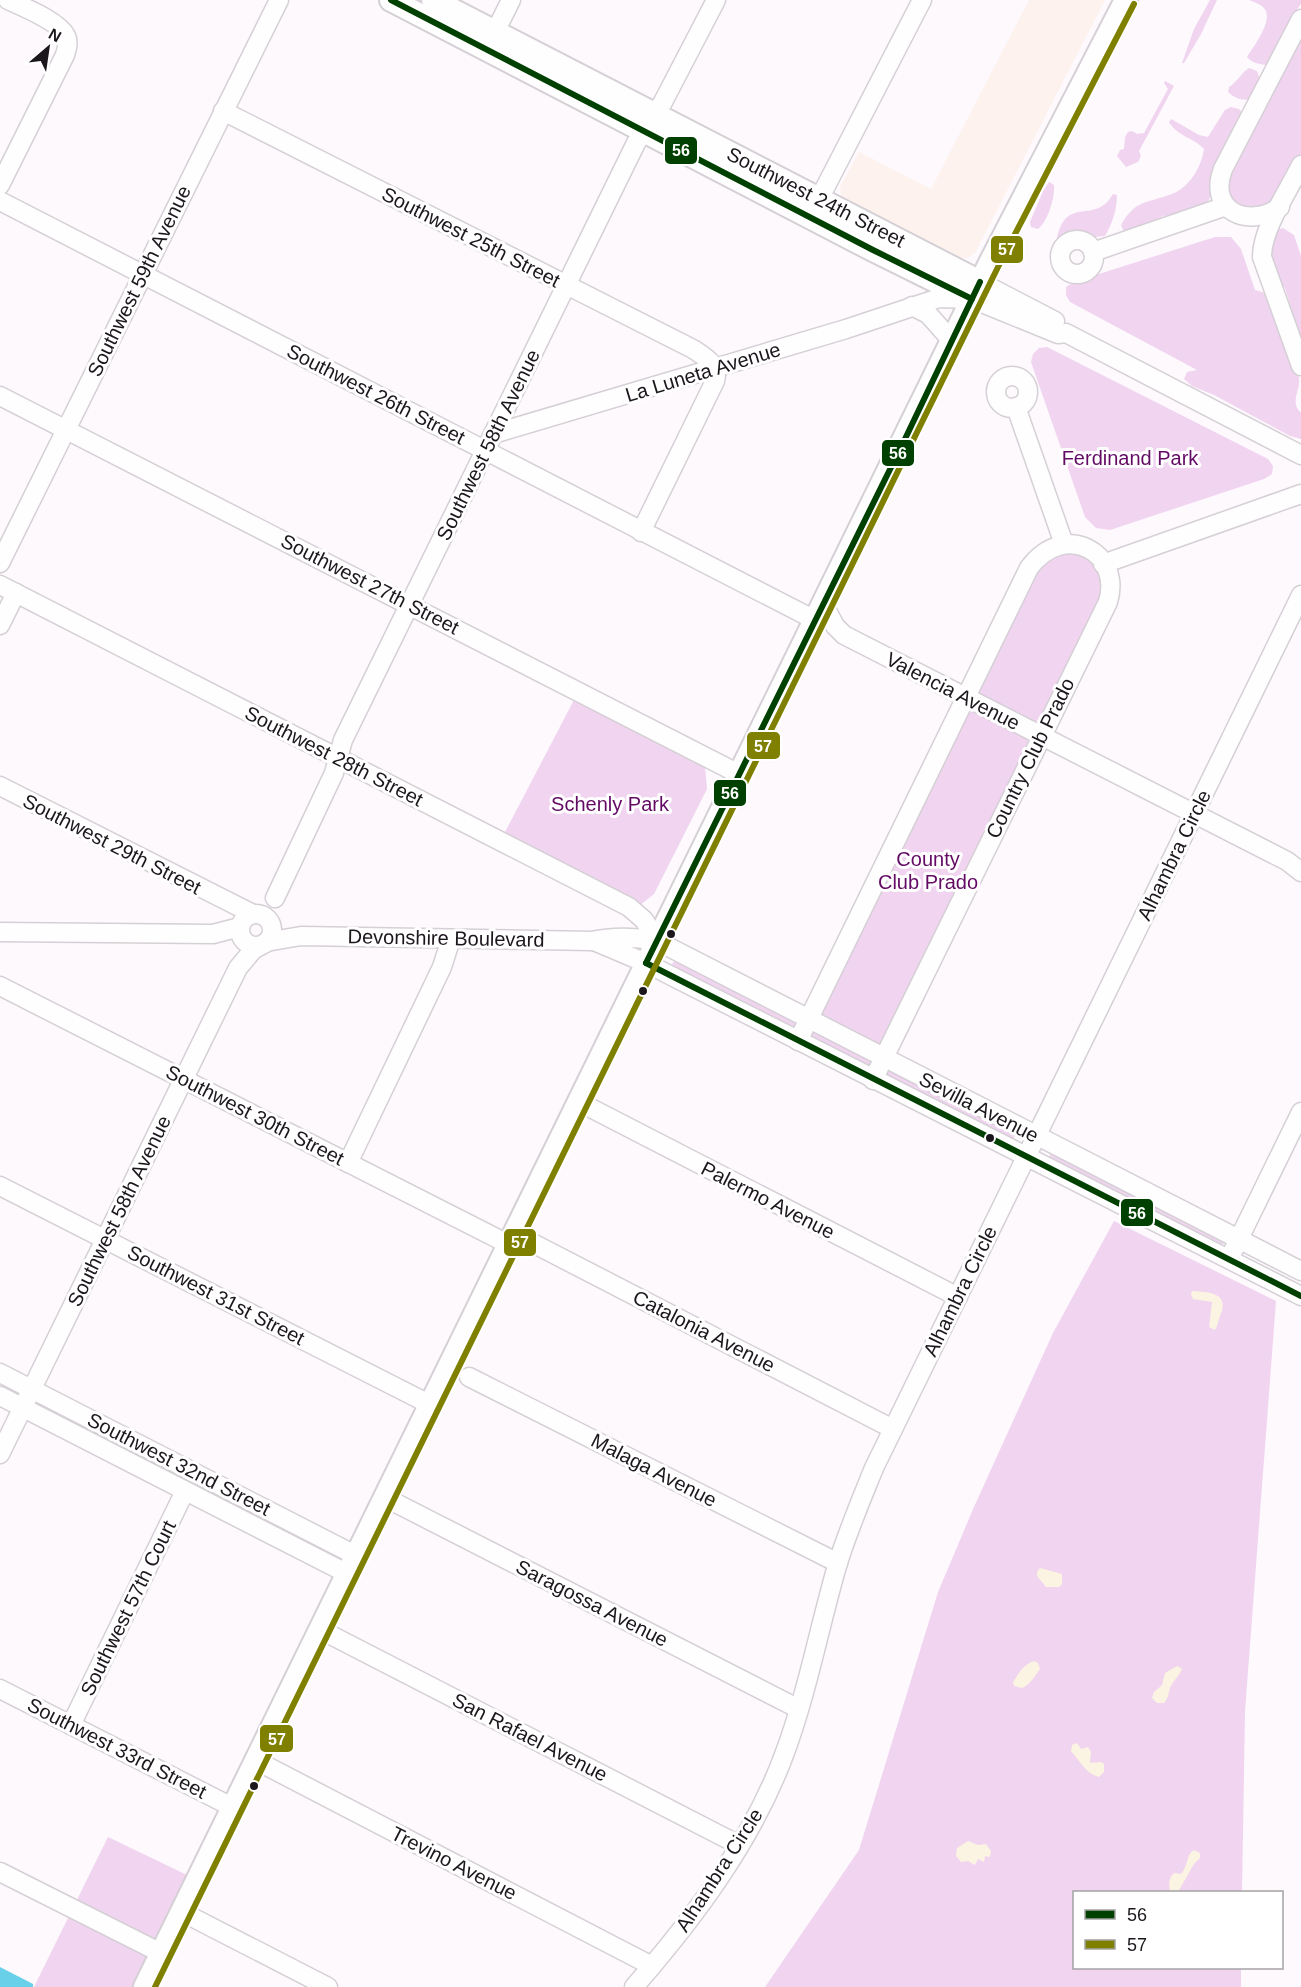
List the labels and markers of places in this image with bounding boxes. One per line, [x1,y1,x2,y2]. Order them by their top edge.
unlabelled marker [665,928,677,940]
unlabelled marker [637,985,649,997]
unlabelled marker [984,1132,996,1144]
unlabelled marker [248,1780,260,1792]

